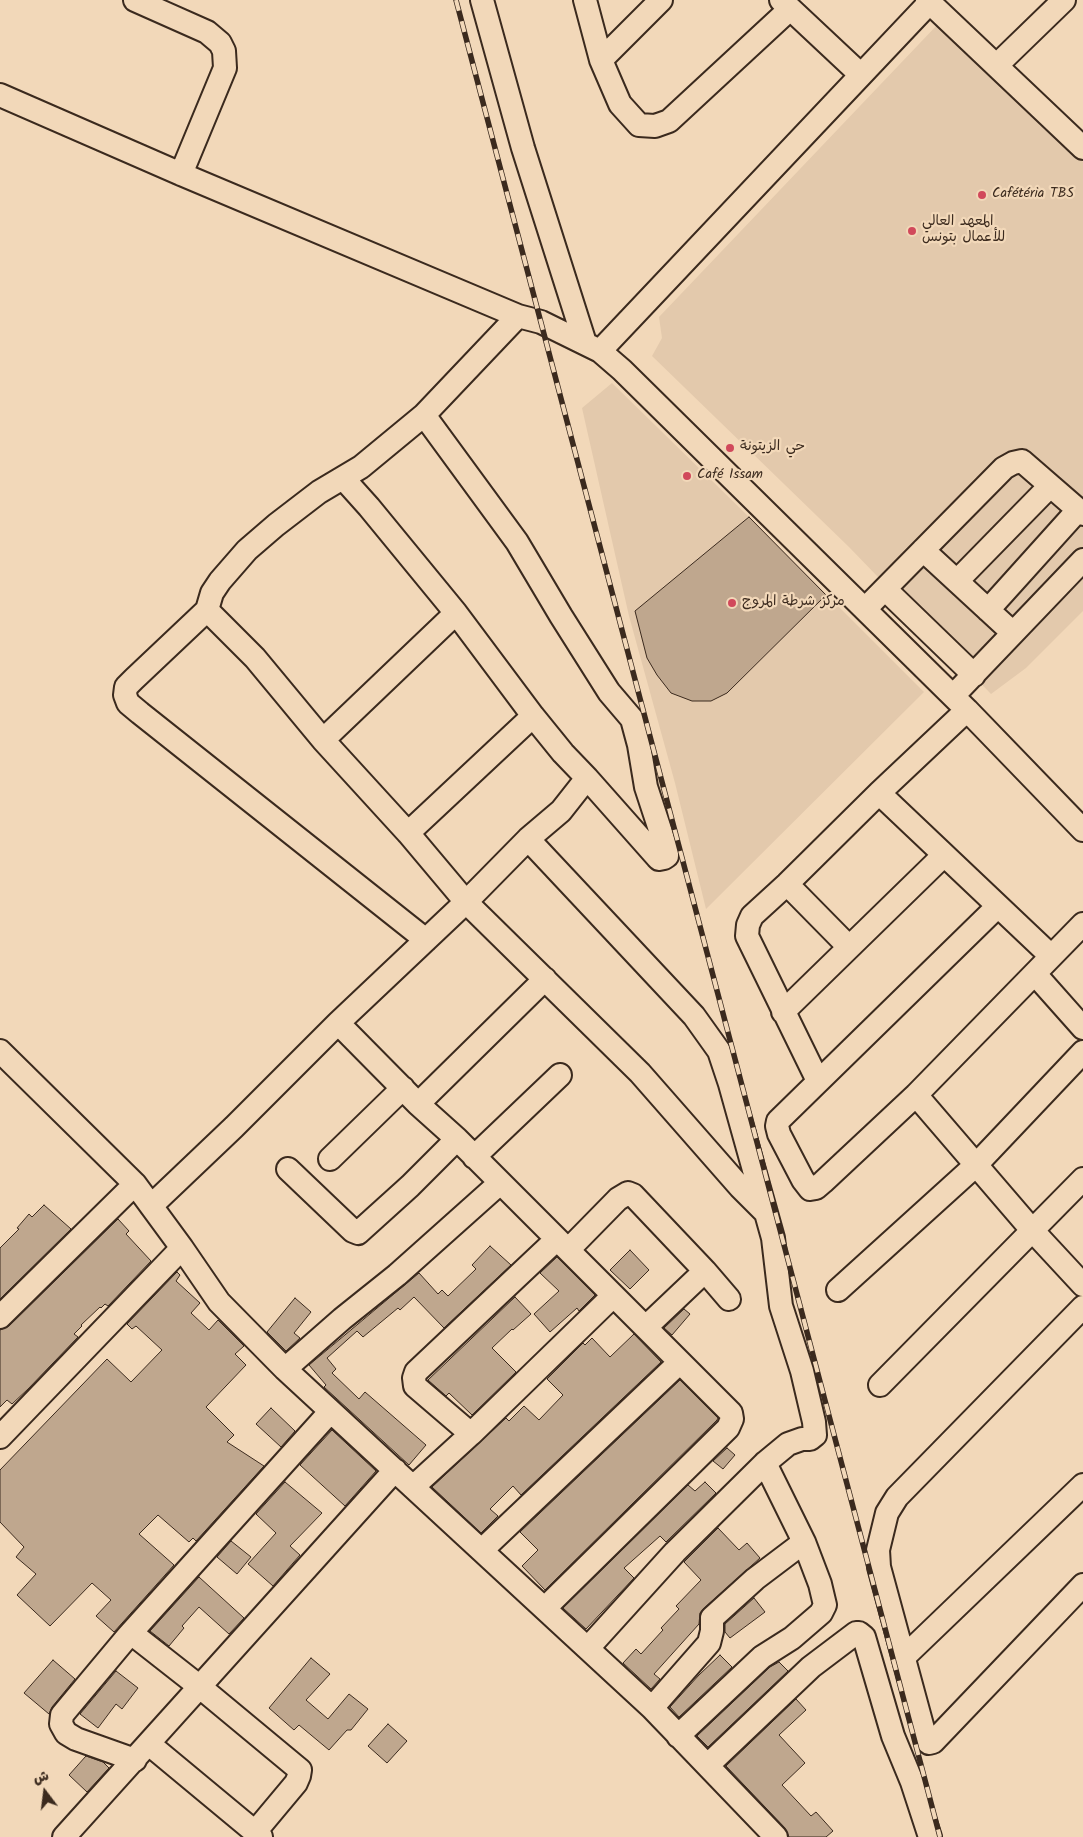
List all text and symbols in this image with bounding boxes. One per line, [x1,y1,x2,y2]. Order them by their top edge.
place label: Cafétéria TBS [992,187,1074,203]
marker: Cafétéria TBS [976,189,988,201]
place label: المعهد العالي للأعمال بتونس [922,215,1005,248]
marker: المعهد العالي للأعمال بتونس [906,225,918,237]
place label: حي الزيتونة [740,440,805,456]
marker: حي الزيتونة [724,442,736,454]
place label: Café Issam [697,468,763,484]
marker: Café Issam [681,470,693,482]
place label: مركز شرطة المروج [742,595,845,611]
marker: مركز شرطة المروج [726,597,738,609]
text: ش [31,1765,51,1790]
north arrow [20,1767,70,1817]

